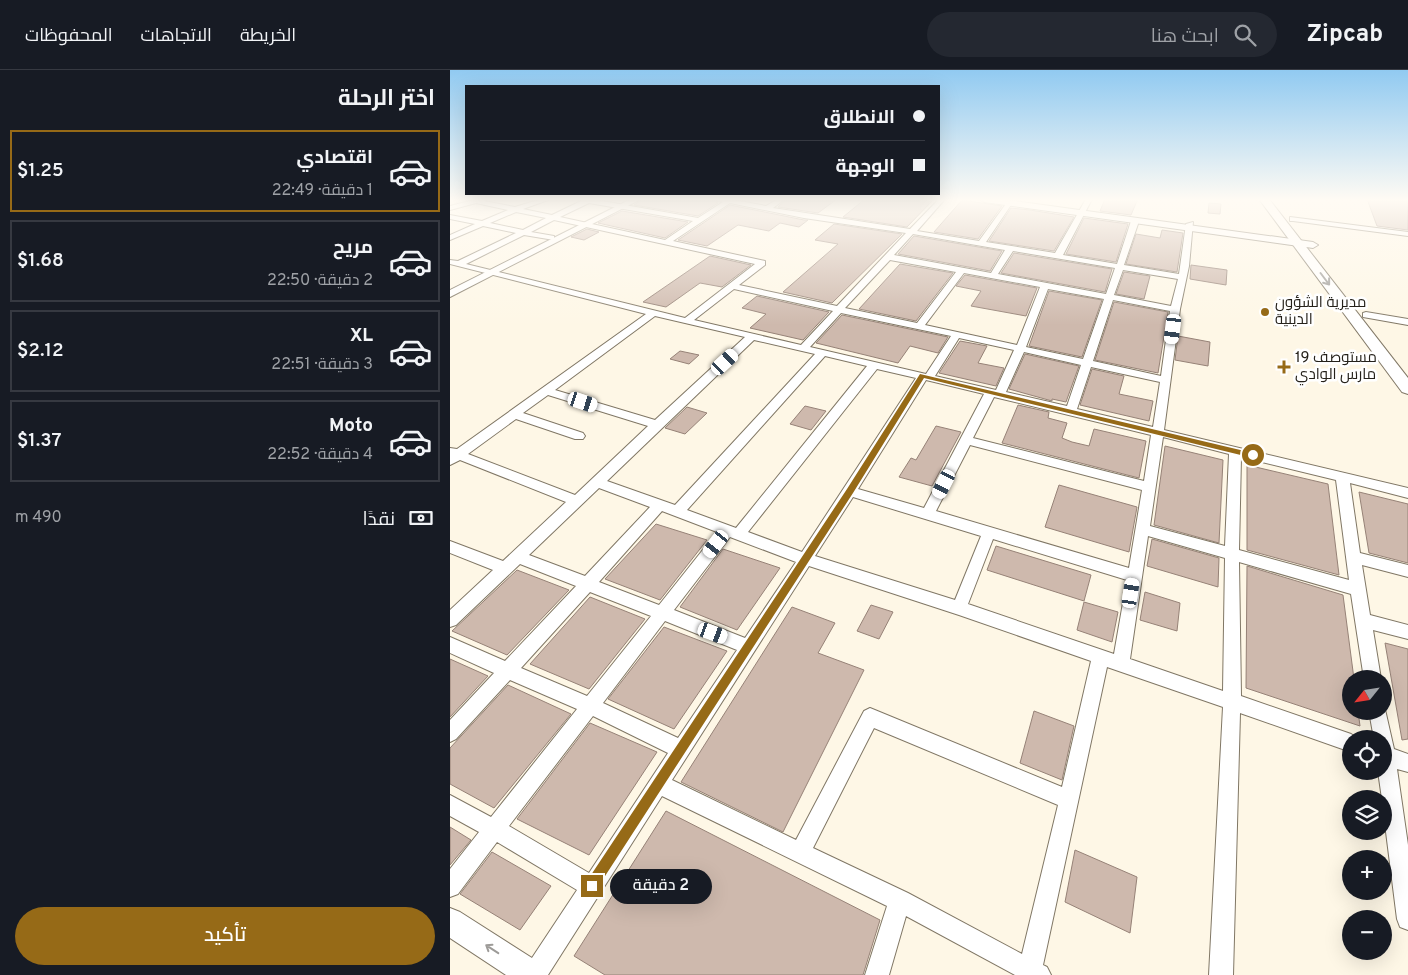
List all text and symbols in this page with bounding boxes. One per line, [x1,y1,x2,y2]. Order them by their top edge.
search box [927,12,1277,57]
text: Zipcab [1307,20,1383,50]
icon: search [1231,21,1259,49]
text: المحفوظات [25,25,113,48]
text: الاتجاهات [141,25,212,48]
text: الخريطة [240,25,296,48]
text: ابحث هنا [1151,25,1219,49]
text: اختر الرحلة [338,86,435,113]
text: الانطلاق [824,106,895,130]
text: اقتصادي [297,146,373,170]
icon: car [388,149,433,194]
text: الوجهة [835,155,895,179]
text: $1.25 [17,159,64,183]
text: 1 دقيقة · 22:49 [272,181,373,201]
text: مريح [333,236,373,260]
icon: car [388,239,433,284]
text: $1.68 [17,249,64,273]
text: 2 دقيقة · 22:50 [267,271,373,291]
one-way arrow [1320,272,1330,286]
place label: مديرية الشؤون الدينية [1275,294,1366,330]
marker: مديرية الشؤون الدينية [1259,306,1271,318]
car [1163,313,1182,345]
text: XL [350,324,373,348]
icon: car [388,329,433,374]
text: $2.12 [17,339,64,363]
car [708,346,741,378]
place label: مستوصف 19 مارس الوادي [1295,349,1377,386]
text: 3 دقيقة · 22:51 [271,355,373,375]
marker: مستوصف 19 مارس الوادي [1277,360,1291,374]
car [566,390,599,414]
text: Moto [329,414,373,438]
icon: car [388,419,433,464]
text: $1.37 [17,429,62,453]
route start [1242,444,1264,466]
text: 4 دقيقة · 22:52 [267,445,373,465]
car [930,467,957,501]
icon: cash [407,504,435,532]
text: 490 m [15,508,62,528]
text: نقدًا [363,508,395,532]
car [700,528,731,560]
car [1121,577,1140,609]
car [696,621,729,645]
north arrow [1342,670,1392,720]
map controls [1342,670,1392,960]
button: locate [1342,730,1392,780]
button: layers [1342,790,1392,840]
button: + [1342,850,1392,900]
callout: 2 دقيقة [610,868,712,904]
route end [581,875,603,897]
text: 2 دقيقة [633,876,689,896]
button: تأكيد [15,907,435,965]
button: − [1342,910,1392,960]
one-way arrow [485,943,499,953]

